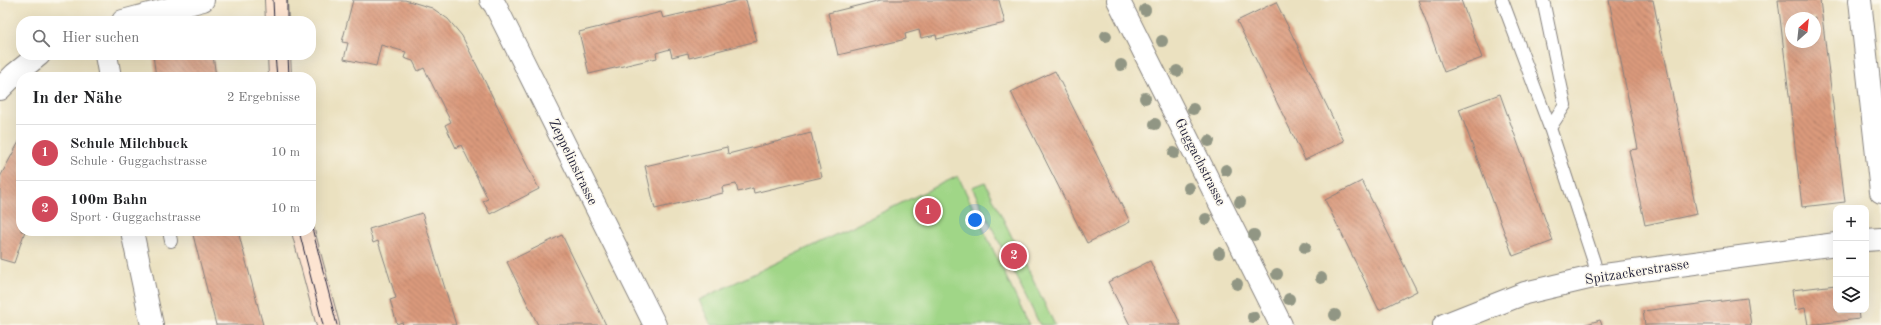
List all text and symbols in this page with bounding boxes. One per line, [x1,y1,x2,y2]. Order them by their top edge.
north arrow [1785,12,1821,48]
search box [16,16,316,60]
icon: search [30,27,52,49]
text: Hier suchen [62,31,139,46]
text: In der Nähe [32,90,122,107]
text: 2 Ergebnisse [227,91,300,104]
street label: Guggachstrasse [1172,116,1228,208]
street label: Zeppelinstrasse [546,117,600,207]
text: Schule Milchbuck [70,137,188,152]
text: 1 [41,146,49,159]
text: 10 m [271,146,300,159]
text: Schule · Guggachstrasse [70,155,207,168]
text: 100m Bahn [70,193,147,208]
pin: 1 [915,196,941,226]
text: 2 [41,202,49,215]
text: 10 m [271,202,300,215]
map controls [1833,205,1869,313]
button: + [1833,205,1869,241]
your location [965,210,985,230]
text: Sport · Guggachstrasse [70,211,201,224]
pin: 2 [1001,241,1027,271]
button: − [1833,241,1869,277]
street label: Spitzackerstrasse [1584,257,1690,287]
button: layers [1833,277,1869,313]

